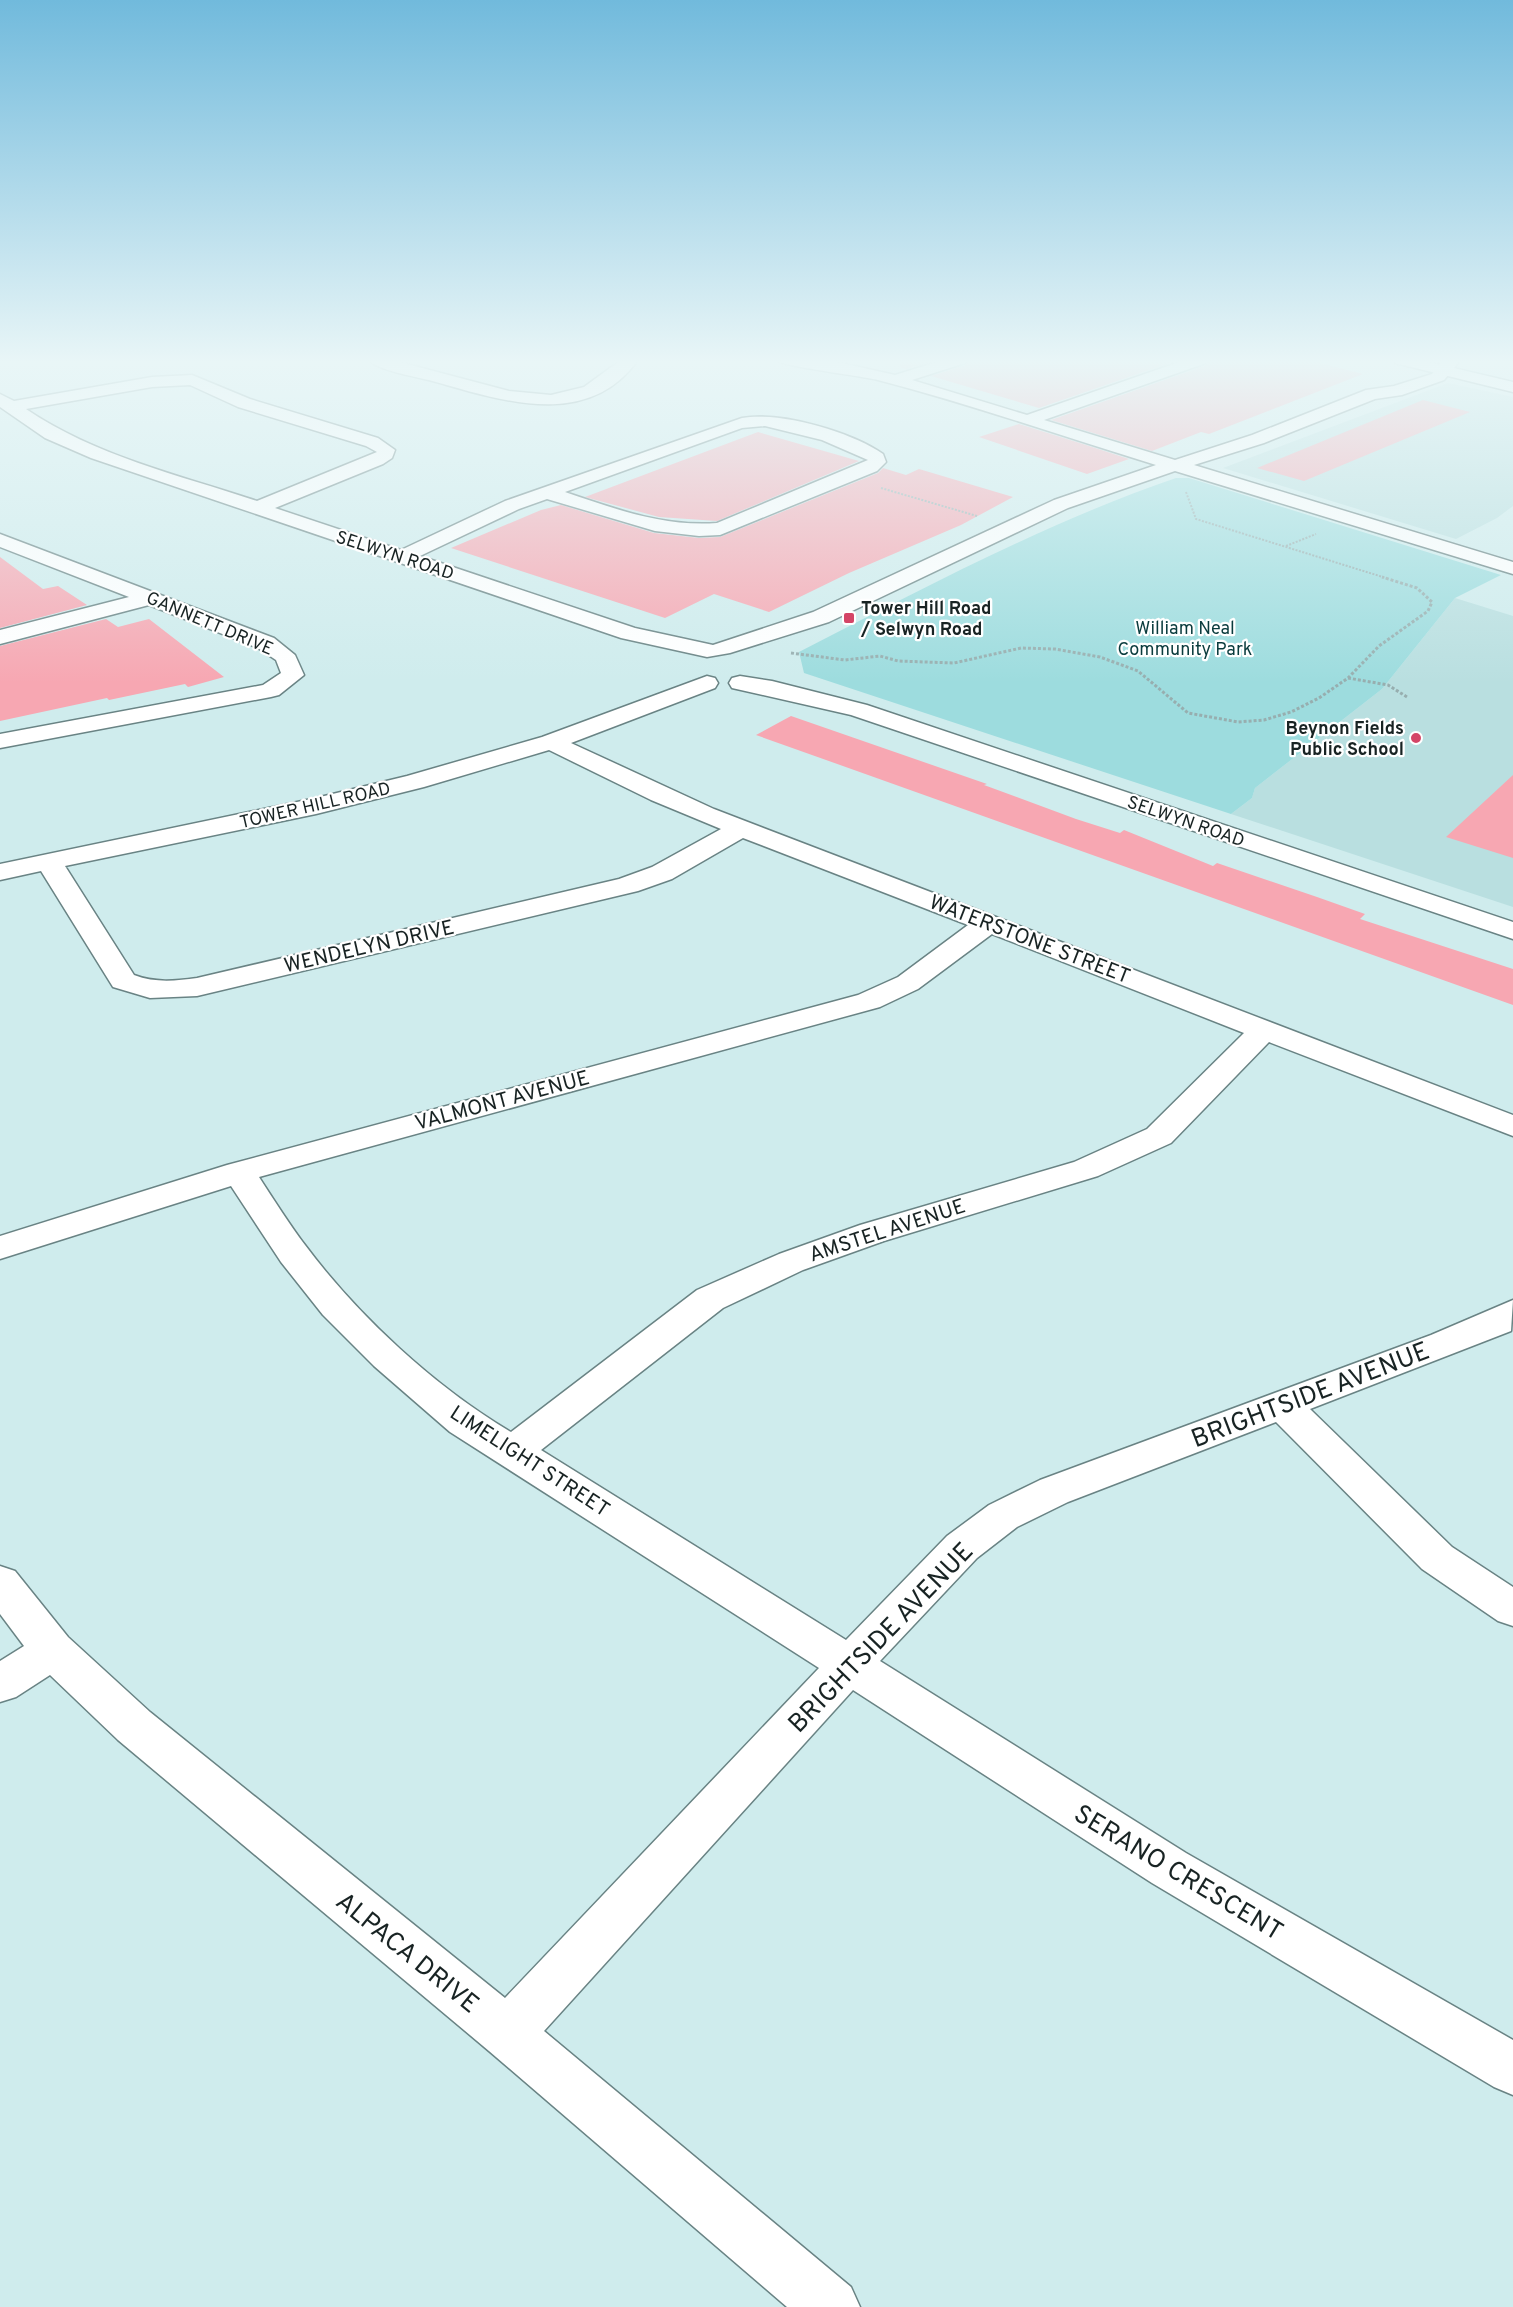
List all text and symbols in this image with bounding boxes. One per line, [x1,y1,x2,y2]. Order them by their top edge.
street label: SELWYN ROAD [333,527,457,586]
street label: GANNETT DRIVE [142,587,277,662]
place label: Tower Hill Road / Selwyn Road [860,598,991,642]
marker: Tower Hill Road / Selwyn Road [842,611,856,625]
park label: William Neal Community Park [1118,618,1252,662]
place label: Beynon Fields Public School [1286,718,1404,762]
marker: Beynon Fields Public School [1409,731,1423,745]
street label: TOWER HILL ROAD [238,778,393,835]
street label: SELWYN ROAD [1124,792,1247,853]
street label: WATERSTONE STREET [925,890,1134,991]
street label: WENDELYN DRIVE [282,915,457,980]
street label: VALMONT AVENUE [412,1065,593,1138]
street label: AMSTEL AVENUE [806,1193,969,1269]
street label: BRIGHTSIDE AVENUE [1187,1336,1435,1457]
street label: LIMELIGHT STREET [444,1400,614,1524]
street label: BRIGHTSIDE AVENUE [782,1536,981,1741]
street label: SERANO CRESCENT [1067,1799,1288,1950]
street label: ALPACA DRIVE [328,1886,485,2022]

